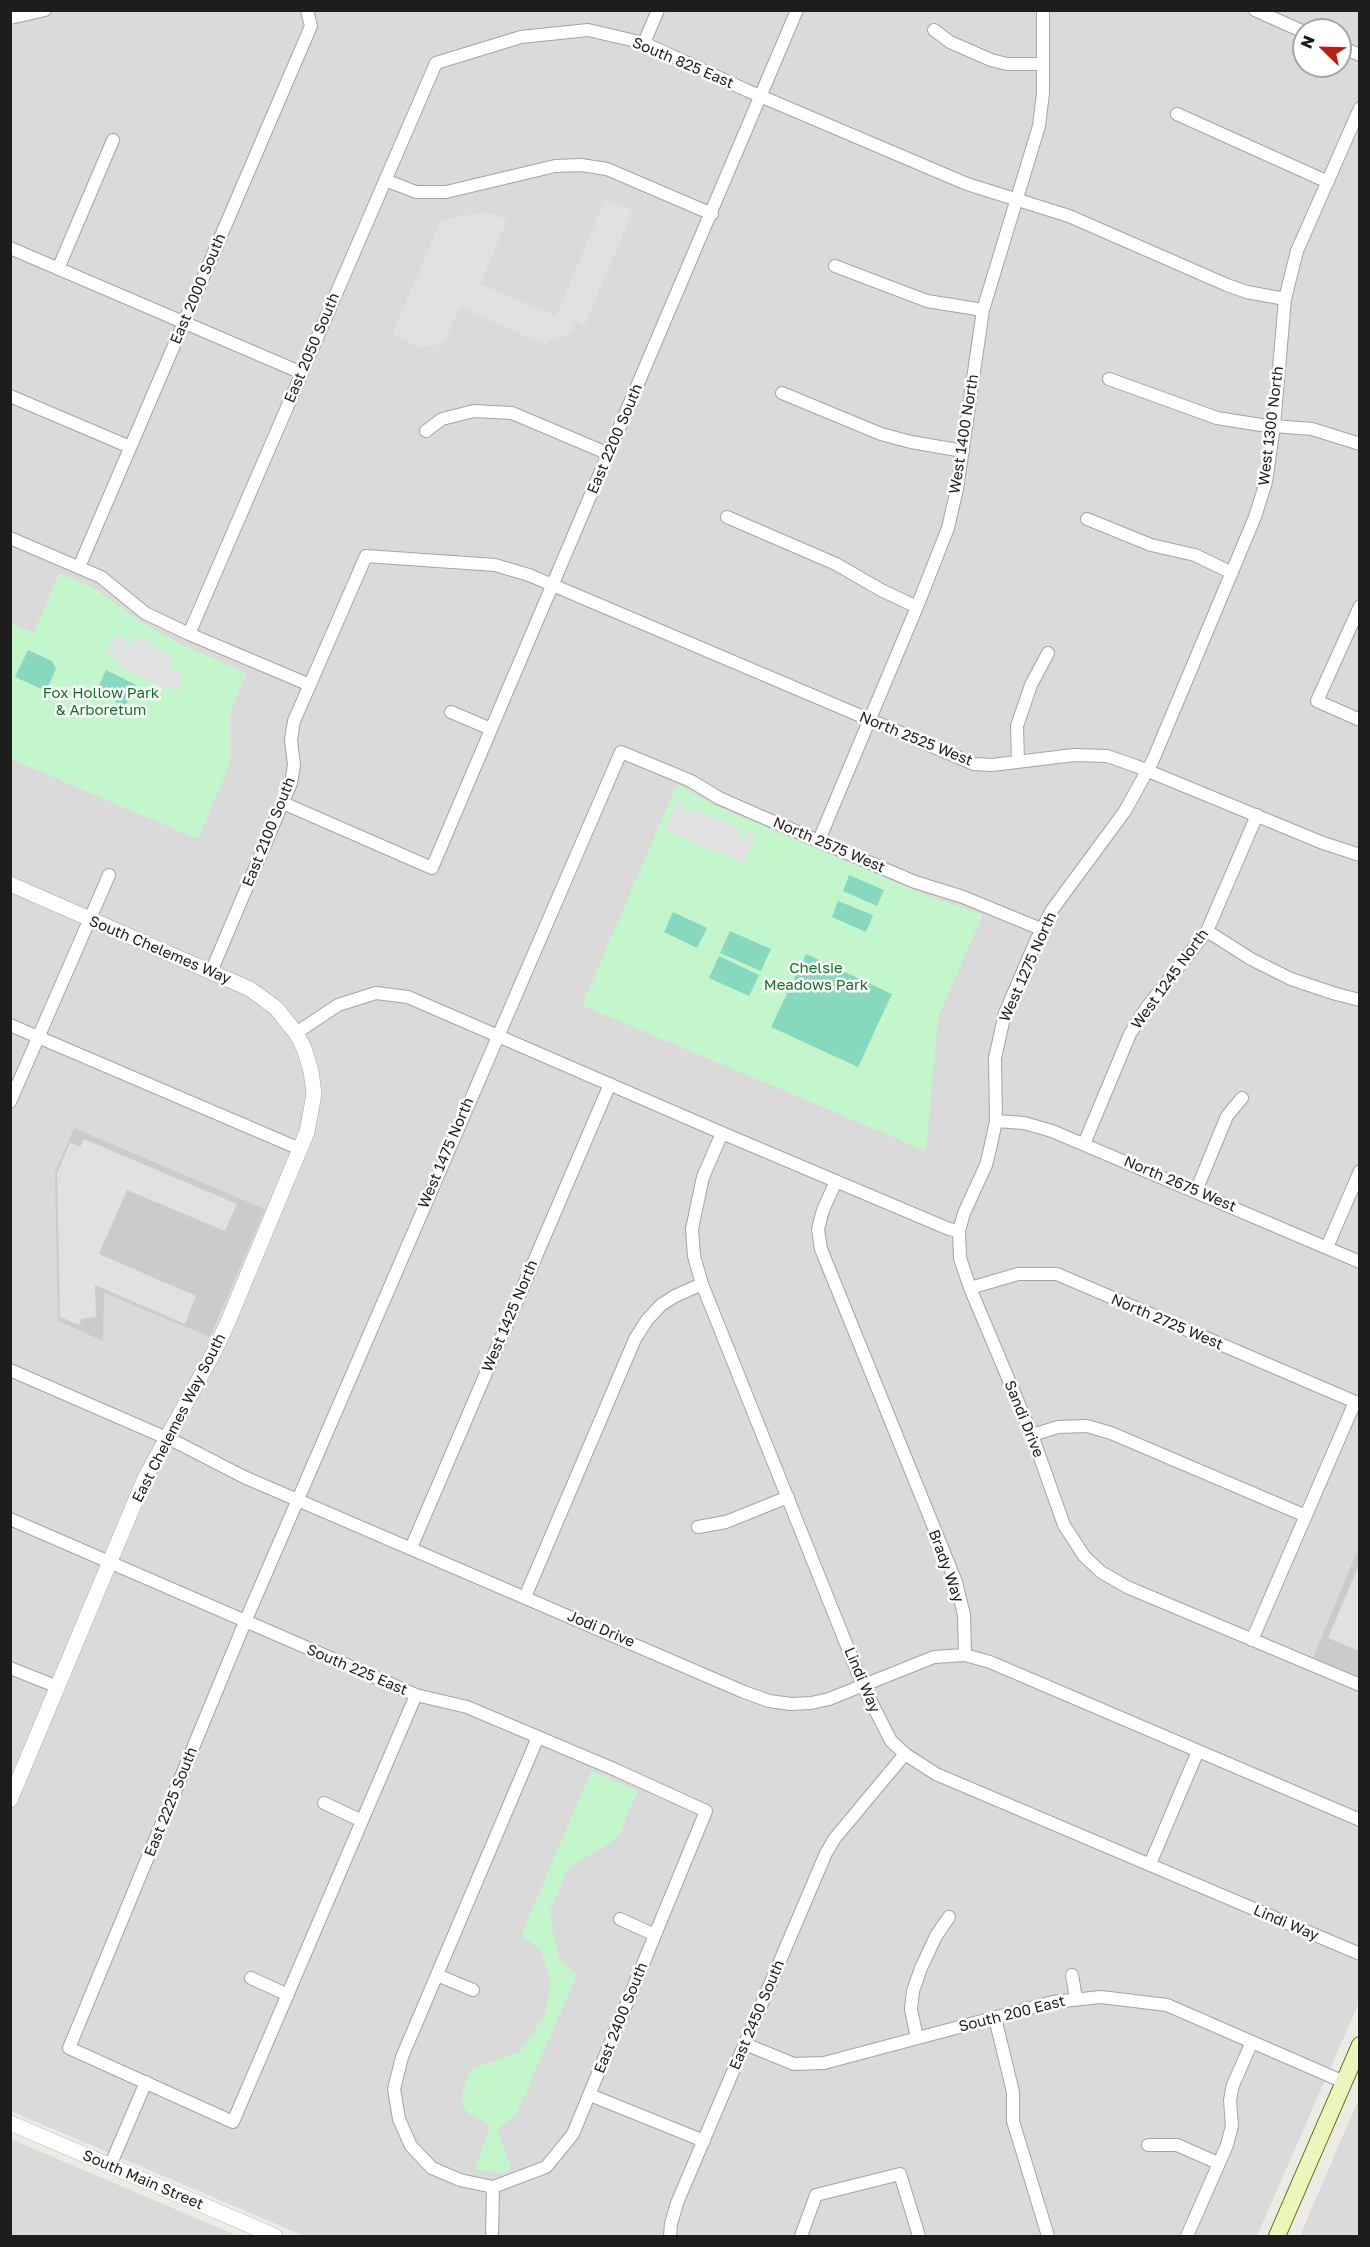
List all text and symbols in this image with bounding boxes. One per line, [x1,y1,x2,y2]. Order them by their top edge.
north arrow [1292,18,1352,78]
text: N [1296,32,1319,51]
street label: South 825 East [630,34,736,92]
street label: East 2000 South [167,231,229,347]
street label: East 2050 South [281,290,343,406]
street label: West 1300 North [1255,365,1287,487]
street label: West 1400 North [946,373,982,495]
street label: East 2200 South [584,381,646,497]
park label: Fox Hollow Park & Arboretum [43,684,159,719]
street label: North 2525 West [857,708,975,770]
street label: East 2100 South [239,775,299,889]
street label: North 2575 West [770,813,888,877]
street label: West 1275 North [996,909,1060,1025]
street label: South Chelemes Way [86,912,234,988]
street label: West 1245 North [1128,925,1212,1033]
park label: Chelsie Meadows Park [764,959,868,994]
street label: West 1475 North [415,1095,477,1211]
street label: North 2675 West [1121,1152,1239,1216]
street label: West 1425 North [478,1257,542,1375]
street label: North 2725 West [1108,1290,1226,1354]
street label: East Chelemes Way South [128,1330,230,1506]
street label: Sandi Drive [1000,1378,1048,1460]
street label: Brady Way [925,1527,967,1605]
street label: Jodi Drive [565,1607,637,1651]
street label: South 225 East [304,1641,410,1699]
street label: Lindi Way [840,1645,884,1715]
street label: East 2225 South [141,1745,201,1859]
street label: Lindi Way [1251,1901,1321,1945]
street label: East 2450 South [726,1957,788,2073]
street label: East 2400 South [591,1960,651,2076]
street label: South 200 East [957,1992,1067,2036]
street label: South Main Street [80,2146,206,2214]

